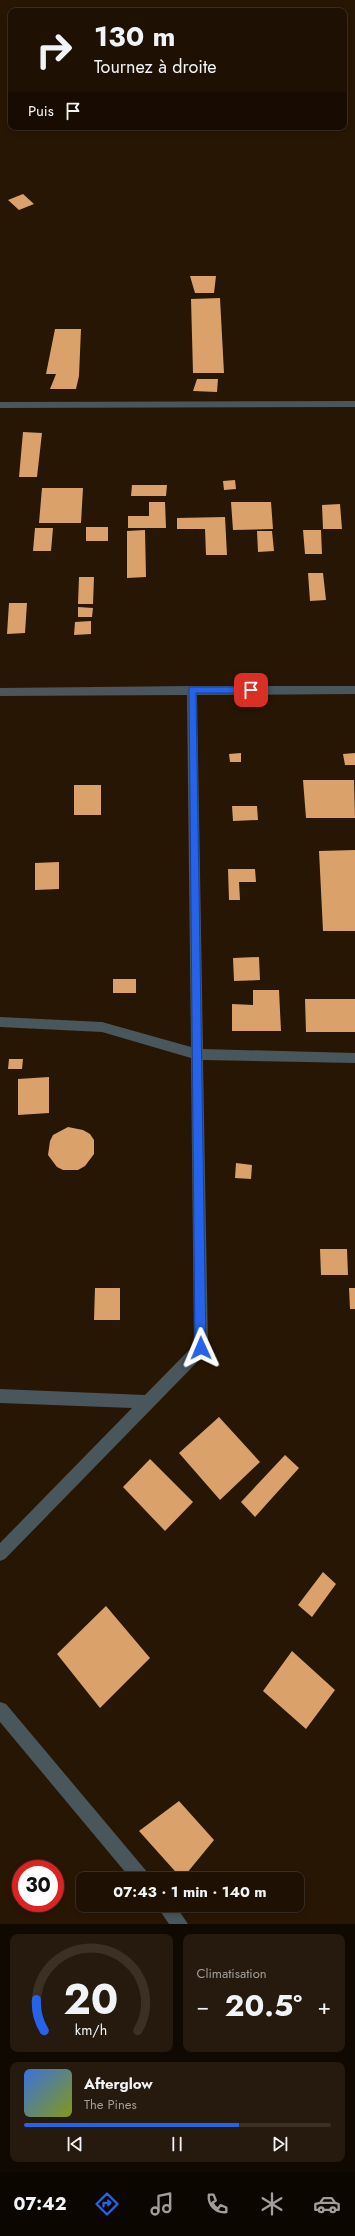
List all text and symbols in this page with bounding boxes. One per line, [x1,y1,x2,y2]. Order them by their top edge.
text: 130 m [94,16,176,57]
icon: right [28,24,80,76]
text: Tournez à droite [94,54,217,80]
text: Puis [28,100,54,122]
icon: arrive [62,100,84,122]
pin [234,673,268,707]
icon: arrive [240,679,262,701]
position arrow [180,1327,222,1369]
speed limit sign: 30 [12,1860,64,1912]
text: 07:43 · 1 min · 140 m [113,1881,267,1903]
text: Climatisation [197,1964,267,1983]
text: 20 [64,1969,119,2030]
text: 20.5° [225,1984,302,2027]
text: − [197,1990,209,2022]
text: + [317,1990,331,2022]
text: km/h [75,2020,107,2040]
text: Afterglow [84,2073,153,2095]
text: The Pines [84,2095,137,2114]
icon: previous [64,2133,86,2155]
icon: pause [166,2133,188,2155]
icon: next [269,2133,291,2155]
icon: directions [93,2190,121,2218]
icon: music [148,2190,176,2218]
icon: phone [203,2190,231,2218]
icon: climate [258,2190,286,2218]
icon: car [313,2190,341,2218]
text: 07:42 [14,2191,66,2217]

